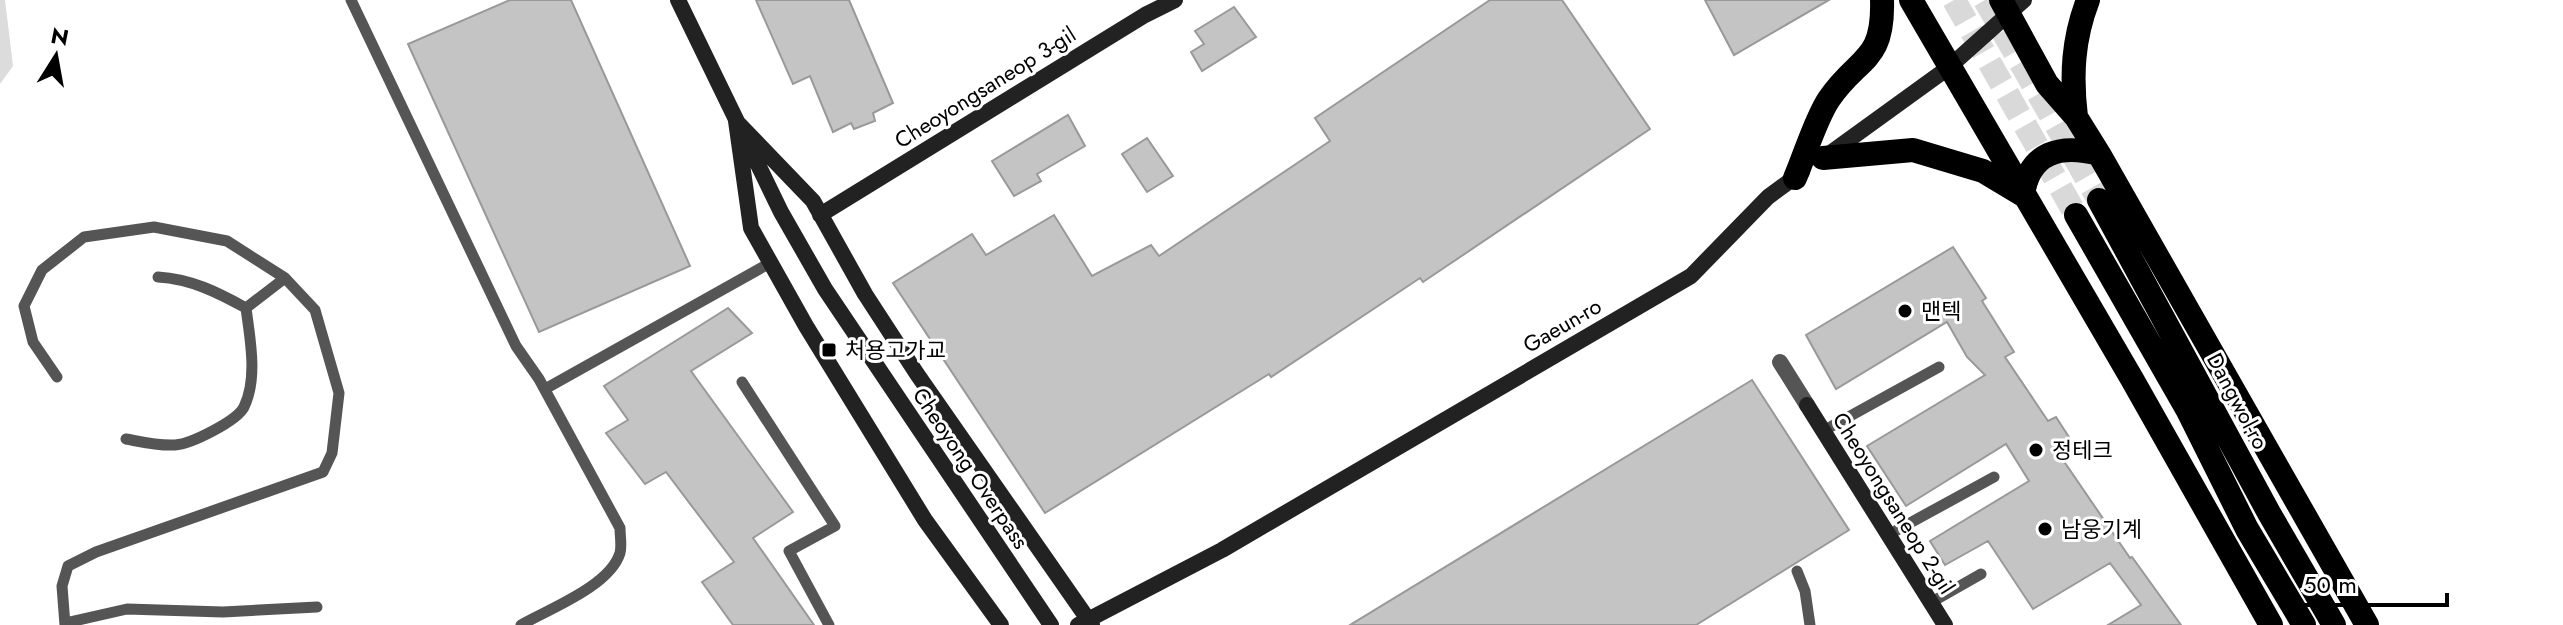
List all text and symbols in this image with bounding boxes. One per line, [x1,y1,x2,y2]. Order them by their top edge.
north arrow [16,16,96,96]
street label: Cheoyongsaneop 3-gil [888,18,1082,156]
text: N [48,19,71,54]
street label: Gaeun-ro [1517,290,1607,360]
place label: 맨텍 [1921,295,1961,327]
marker: 맨텍 [1896,302,1914,320]
place label: 처용고가교 [845,334,946,366]
marker: 처용고가교 [820,341,838,359]
street label: Dangwol-ro [2199,347,2277,455]
street label: Cheoyong Overpass [905,381,1037,555]
street label: Cheoyongsaneop 2-gil [1825,406,1963,600]
place label: 정테크 [2052,434,2113,466]
marker: 정테크 [2027,441,2045,459]
place label: 남웅기계 [2061,513,2142,545]
marker: 남웅기계 [2036,520,2054,538]
scale bar [2291,557,2447,607]
text: 50 m [2303,567,2357,602]

